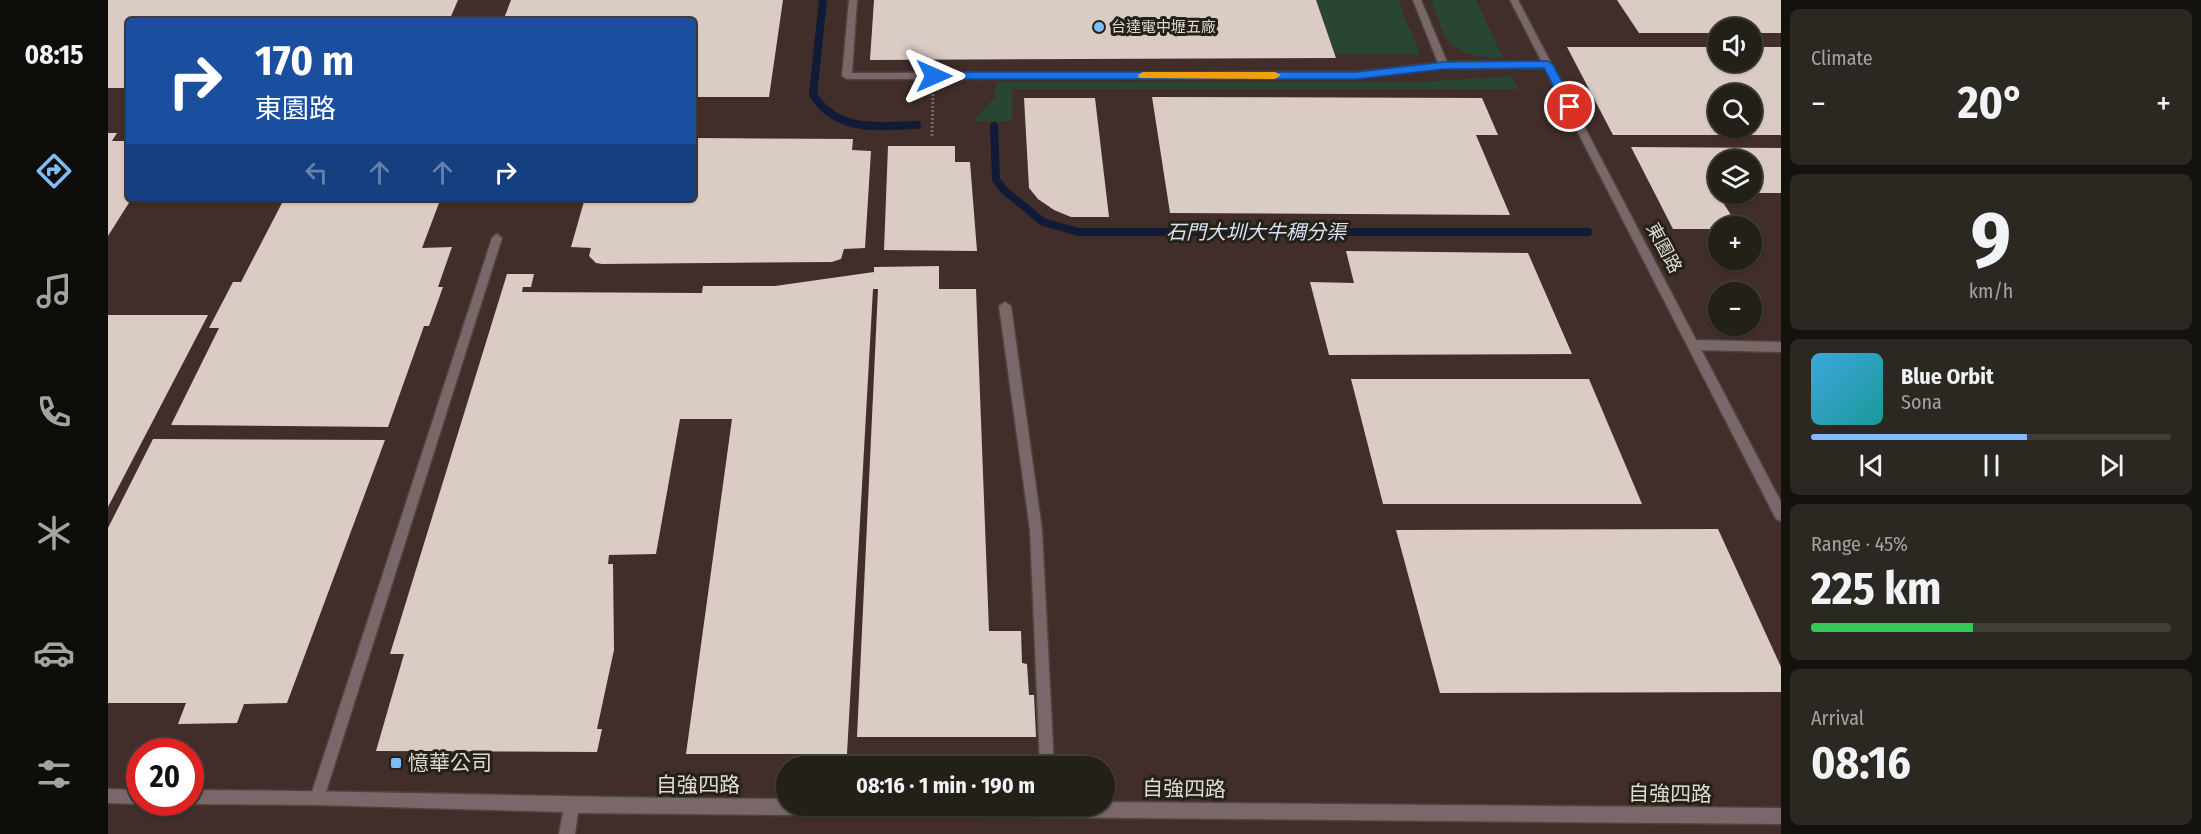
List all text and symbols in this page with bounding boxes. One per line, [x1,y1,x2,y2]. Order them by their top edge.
place label: 台達電中壢五廠 [1111,18,1216,36]
map controls [1708,18,1762,336]
button: sound [1708,18,1762,72]
marker: 台達電中壢五廠 [1092,20,1106,34]
text: 170 m [255,36,354,86]
text: 08:15 [25,39,83,71]
icon: right [156,42,234,120]
position arrow [902,44,966,108]
text: Climate [1811,46,1873,70]
text: 20° [1958,76,2024,130]
pin [1544,81,1595,132]
button: search [1708,84,1762,138]
text: − [1811,84,1826,124]
text: + [2156,84,2171,124]
icon: arrive [1553,90,1586,123]
text: 東園路 [255,93,336,125]
icon: directions [33,150,75,192]
button: layers [1708,150,1762,204]
icon: left [300,156,333,189]
icon: ahead [363,156,396,189]
icon: ahead [426,156,459,189]
icon: right [489,156,522,189]
text: 9 [1971,193,2011,287]
button: + [1708,216,1762,270]
street label: 東園路 [1642,219,1686,277]
water label: 石門大圳大牛稠分渠 [1166,220,1349,244]
icon: music [33,270,75,312]
text: km/h [1969,279,2013,303]
button: − [1708,282,1762,336]
text: Blue Orbit [1901,363,1994,390]
text: Sona [1901,390,1942,414]
icon: phone [33,391,75,433]
icon: previous [1855,449,1888,482]
icon: pause [1975,449,2008,482]
icon: next [2095,449,2128,482]
icon: climate [33,512,75,554]
text: Range · 45% [1811,532,1908,556]
text: 225 km [1811,562,1941,616]
icon: car [33,632,75,674]
text: Arrival [1811,706,1864,730]
text: 08:16 [1811,736,1911,790]
speed limit sign: 20 [126,738,204,816]
place label: 憶華公司 [408,750,492,776]
icon: filters [33,753,75,795]
marker: 憶華公司 [389,756,403,770]
street label: 自強四路 [656,772,740,798]
text: 08:16 · 1 min · 190 m [856,772,1035,799]
street label: 自強四路 [1142,775,1226,803]
street label: 自強四路 [1628,780,1712,808]

